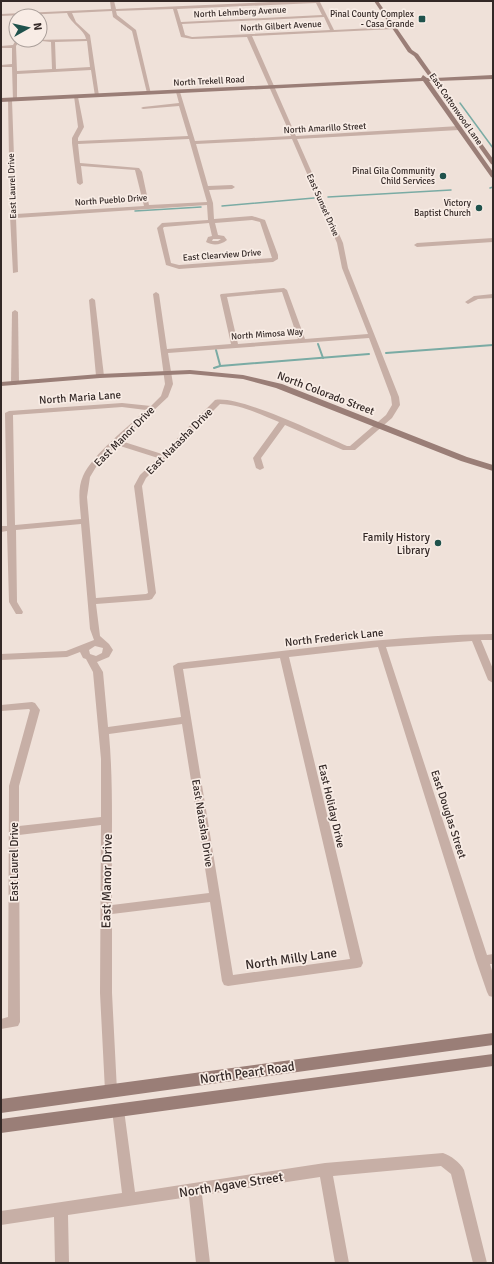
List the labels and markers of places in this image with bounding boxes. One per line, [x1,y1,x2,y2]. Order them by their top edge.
place label: Pinal County Complex - Casa Grande [330,9,415,30]
marker: Pinal County Complex - Casa Grande [417,14,427,24]
place label: Pinal Gila Community Child Services [352,166,436,187]
marker: Pinal Gila Community Child Services [438,171,448,181]
place label: Victory Baptist Church [414,198,472,219]
marker: Victory Baptist Church [474,203,484,213]
place label: Family History Library [362,531,431,557]
marker: Family History Library [433,538,443,548]

